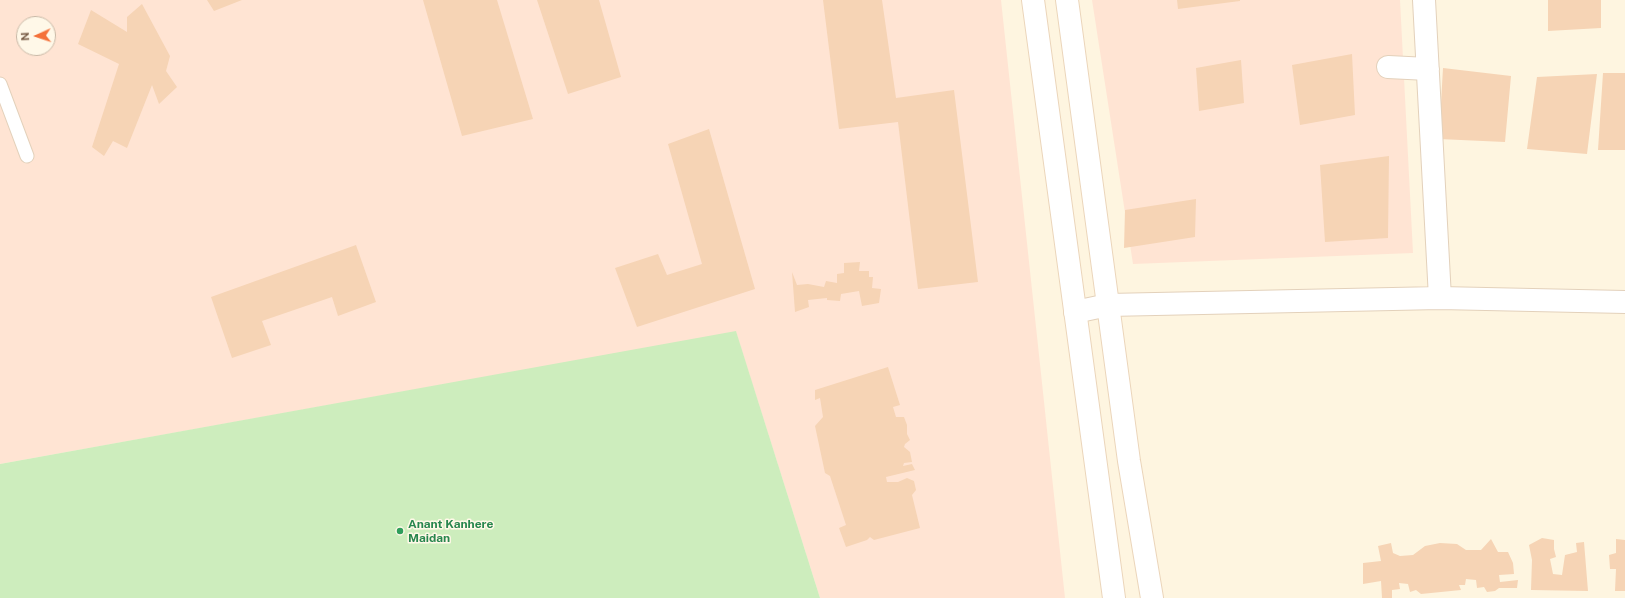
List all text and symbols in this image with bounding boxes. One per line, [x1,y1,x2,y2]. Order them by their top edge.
north arrow [16,16,56,56]
text: N [19,32,31,41]
place label: Anant Kanhere Maidan [408,517,493,545]
marker: Anant Kanhere Maidan [395,526,405,536]

